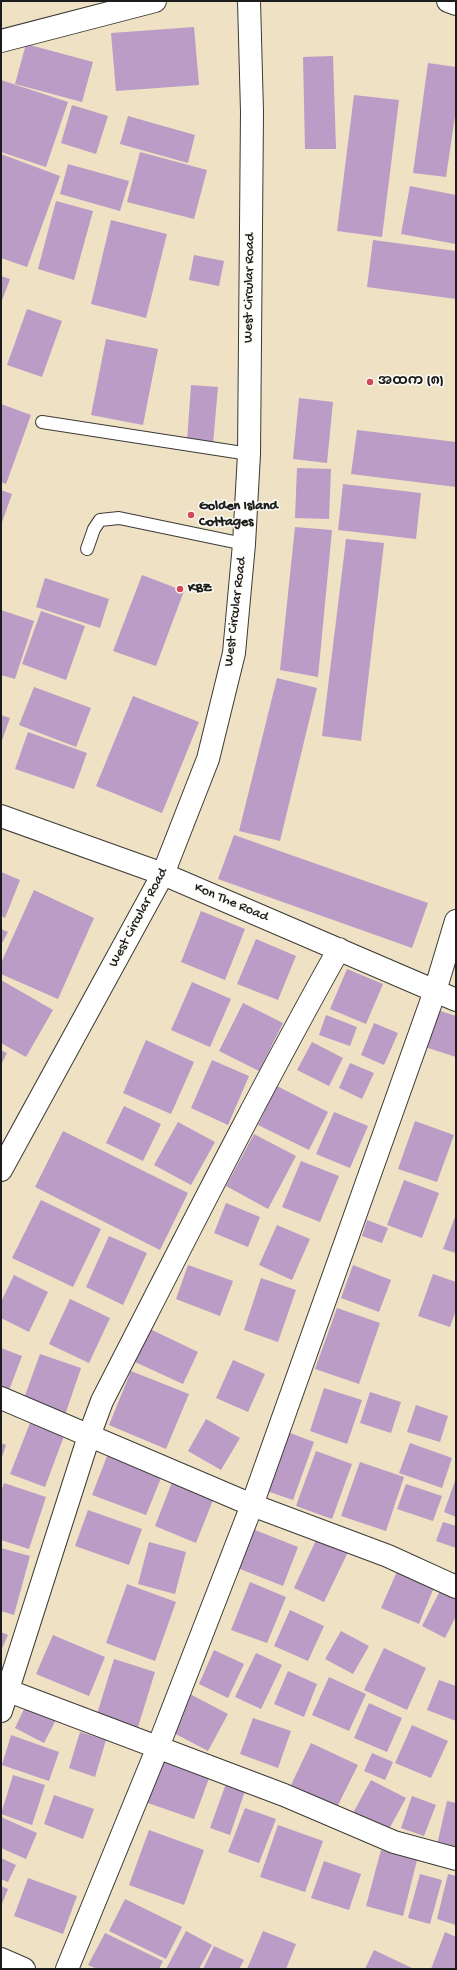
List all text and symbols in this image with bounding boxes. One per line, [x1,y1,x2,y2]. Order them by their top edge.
street label: West Circular Road [241,233,259,343]
place label: အထက (၈) [378,374,444,390]
marker: အထက (၈) [365,377,375,387]
place label: Golden Island Cottages [199,499,278,532]
marker: Golden Island Cottages [186,510,196,520]
street label: West Circular Road [221,556,251,668]
place label: KBZ [188,581,212,597]
marker: KBZ [175,584,185,594]
street label: West Circular Road [106,866,172,970]
street label: Kon The Road [191,880,271,926]

